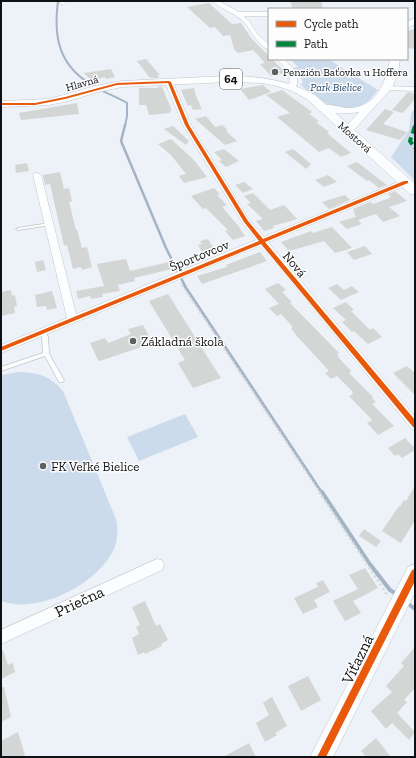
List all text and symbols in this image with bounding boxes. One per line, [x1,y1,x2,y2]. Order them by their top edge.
legend [268,8,408,60]
text: Cycle path [304,17,359,31]
text: Path [304,37,328,51]
place label: Penzión Baťovka u Hoffera [283,66,408,79]
marker: Penzión Baťovka u Hoffera [270,67,280,77]
road number: 64 [220,69,242,89]
street label: Hlavná [64,72,101,94]
park label: Park Bielice [310,81,362,94]
street label: Mostová [335,119,375,156]
street label: Športovcov [167,237,232,274]
street label: Nová [280,249,310,281]
place label: Základná škola [141,334,224,349]
marker: Základná škola [128,336,138,346]
place label: FK Veľké Bielice [51,459,139,474]
marker: FK Veľké Bielice [38,461,48,471]
street label: Priečna [52,582,107,621]
street label: Víťazná [337,631,378,688]

